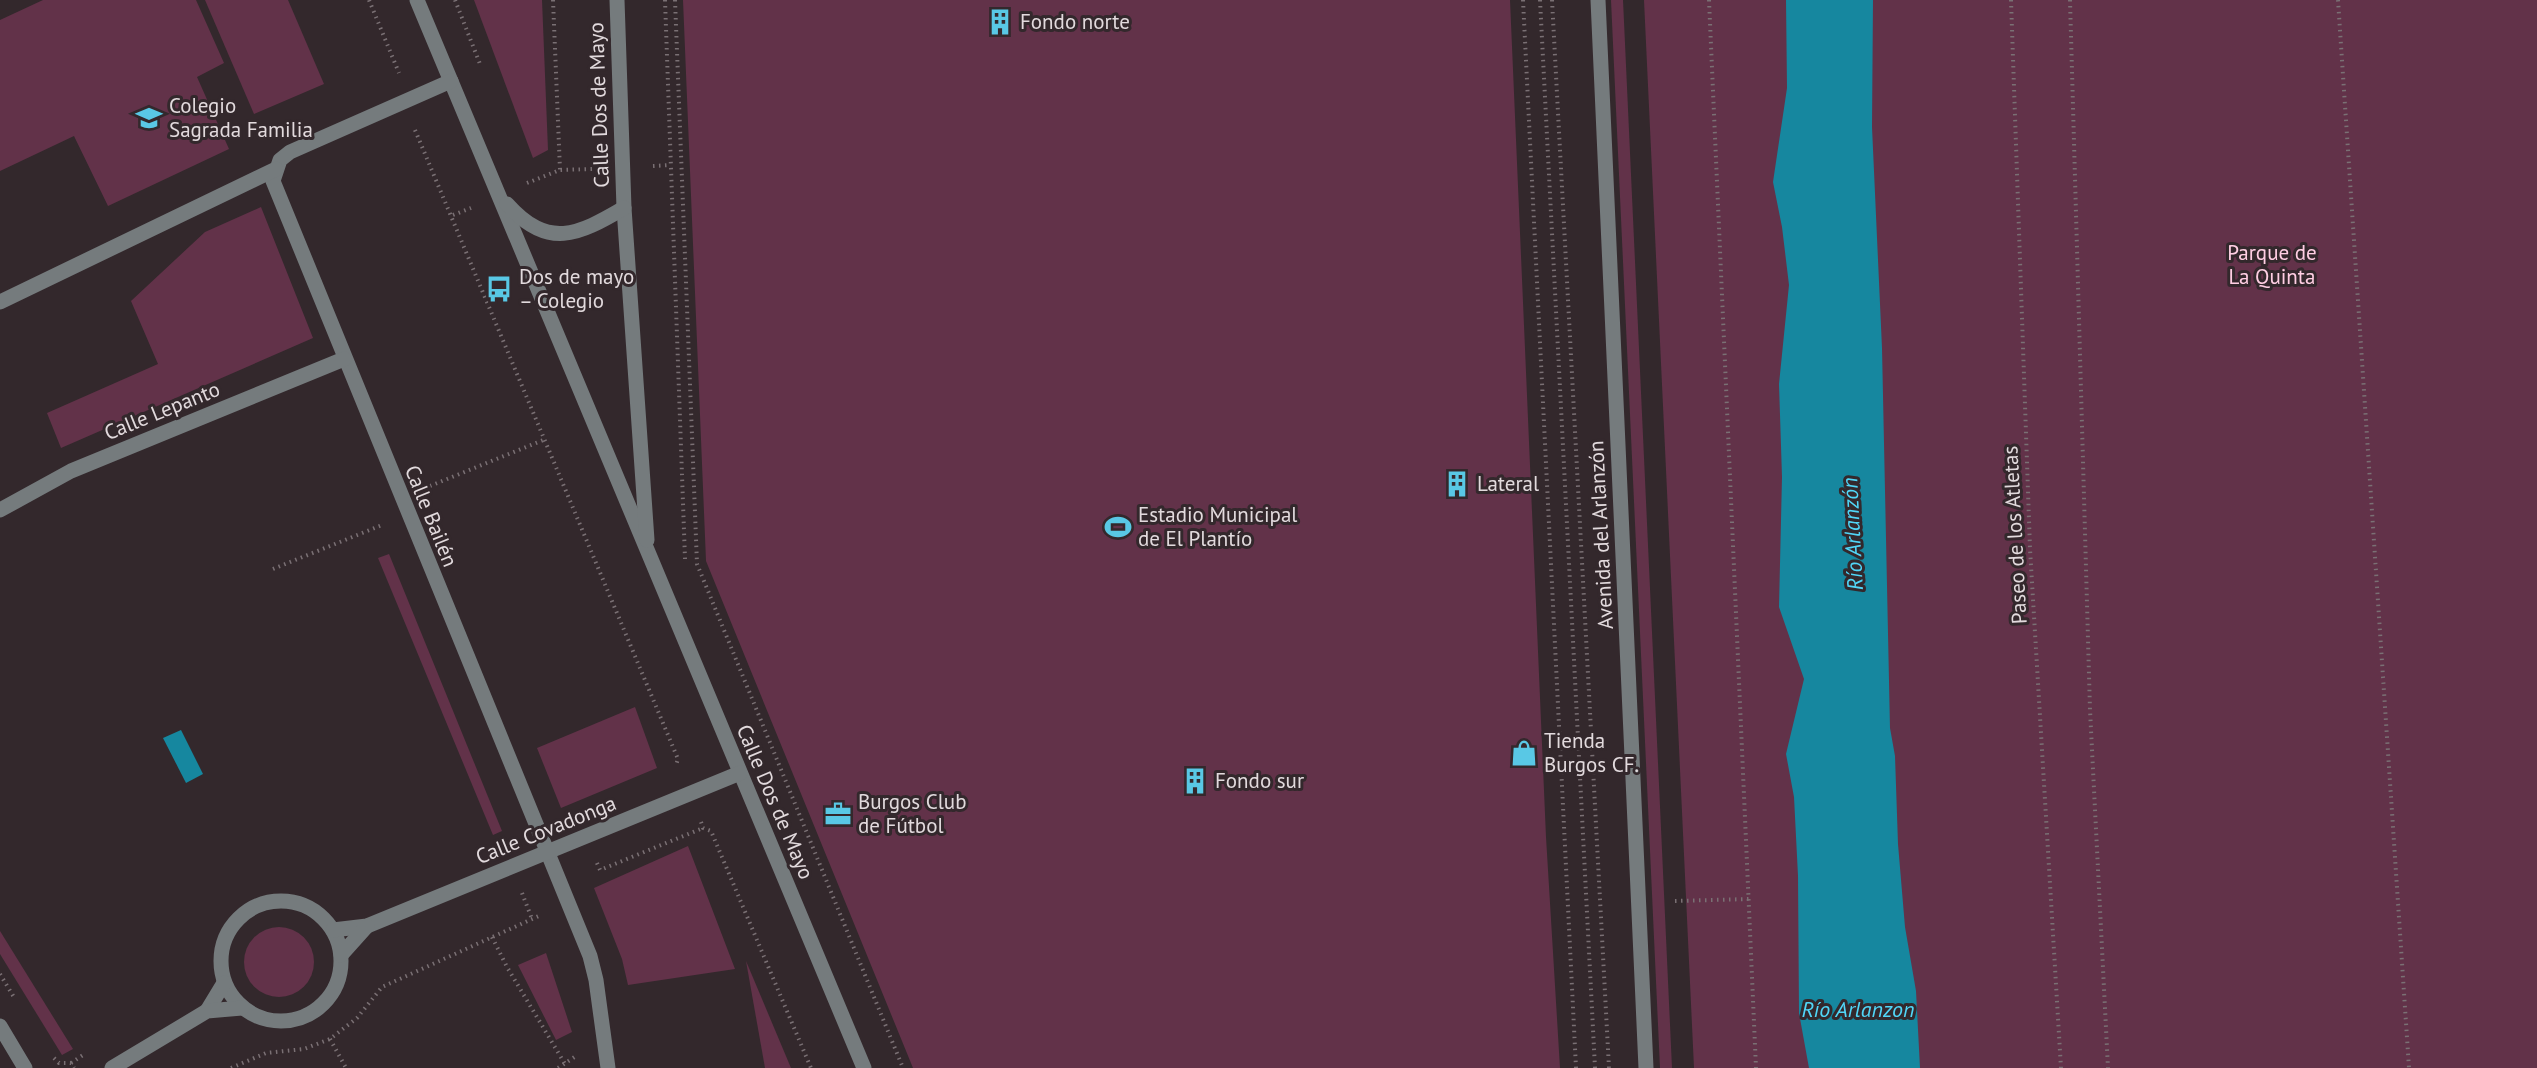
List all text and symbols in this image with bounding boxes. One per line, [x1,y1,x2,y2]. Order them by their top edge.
building icon: Fondo norte [985,7,1015,37]
place label: Fondo norte [1020,8,1130,35]
street label: Calle Dos de Mayo [582,22,615,188]
place label: Colegio Sagrada Familia [169,92,313,143]
school or university icon: Colegio Sagrada Familia [134,103,164,133]
park label: Parque de La Quinta [2227,239,2317,290]
place label: Dos de mayo – Colegio [519,263,634,314]
bus stop icon: Dos de mayo – Colegio [484,274,514,304]
street label: Calle Lepanto [100,375,224,446]
street label: Avenida del Arlanzón [1582,440,1619,630]
street label: Paseo de los Atletas [1996,445,2033,625]
street label: Calle Bailén [399,461,464,571]
building icon: Lateral [1442,469,1472,499]
place label: Lateral [1477,470,1539,497]
water label: Río Arlanzón [1835,477,1869,591]
place label: Estadio Municipal de El Plantío [1138,501,1297,552]
sports icon: Estadio Municipal de El Plantío [1103,512,1133,542]
street label: Calle Dos de Mayo [731,720,820,883]
place label: Tienda Burgos CF. [1544,727,1639,778]
shop icon: Tienda Burgos CF. [1509,738,1539,768]
building icon: Fondo sur [1180,766,1210,796]
place label: Fondo sur [1215,767,1304,794]
place label: Burgos Club de Fútbol [858,788,967,839]
street label: Calle Covadonga [472,789,620,870]
office icon: Burgos Club de Fútbol [823,799,853,829]
water label: Río Arlanzon [1801,995,1915,1023]

